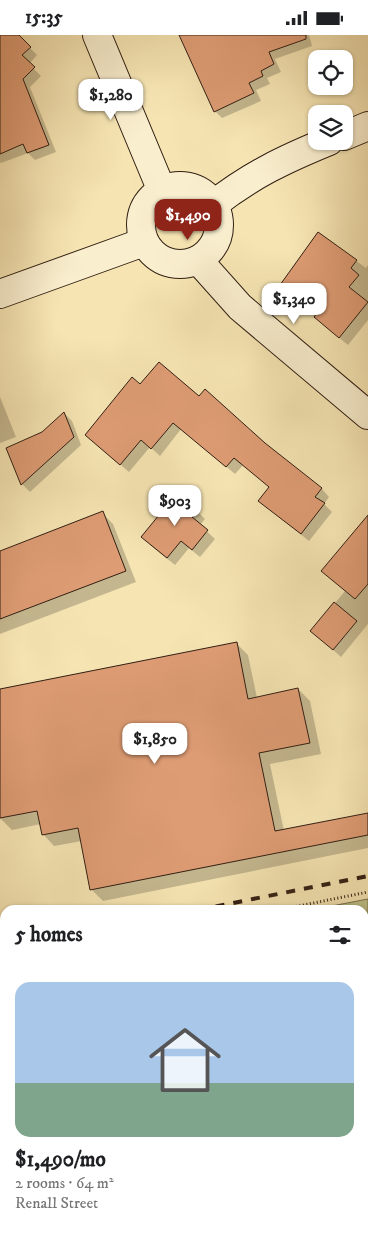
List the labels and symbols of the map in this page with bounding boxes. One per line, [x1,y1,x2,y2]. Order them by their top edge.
pin: $1,280 [70,79,152,121]
pin: $1,490 [147,199,229,241]
pin: $1,340 [253,283,335,325]
pin: $903 [145,485,205,527]
pin: $1,850 [114,723,196,765]

